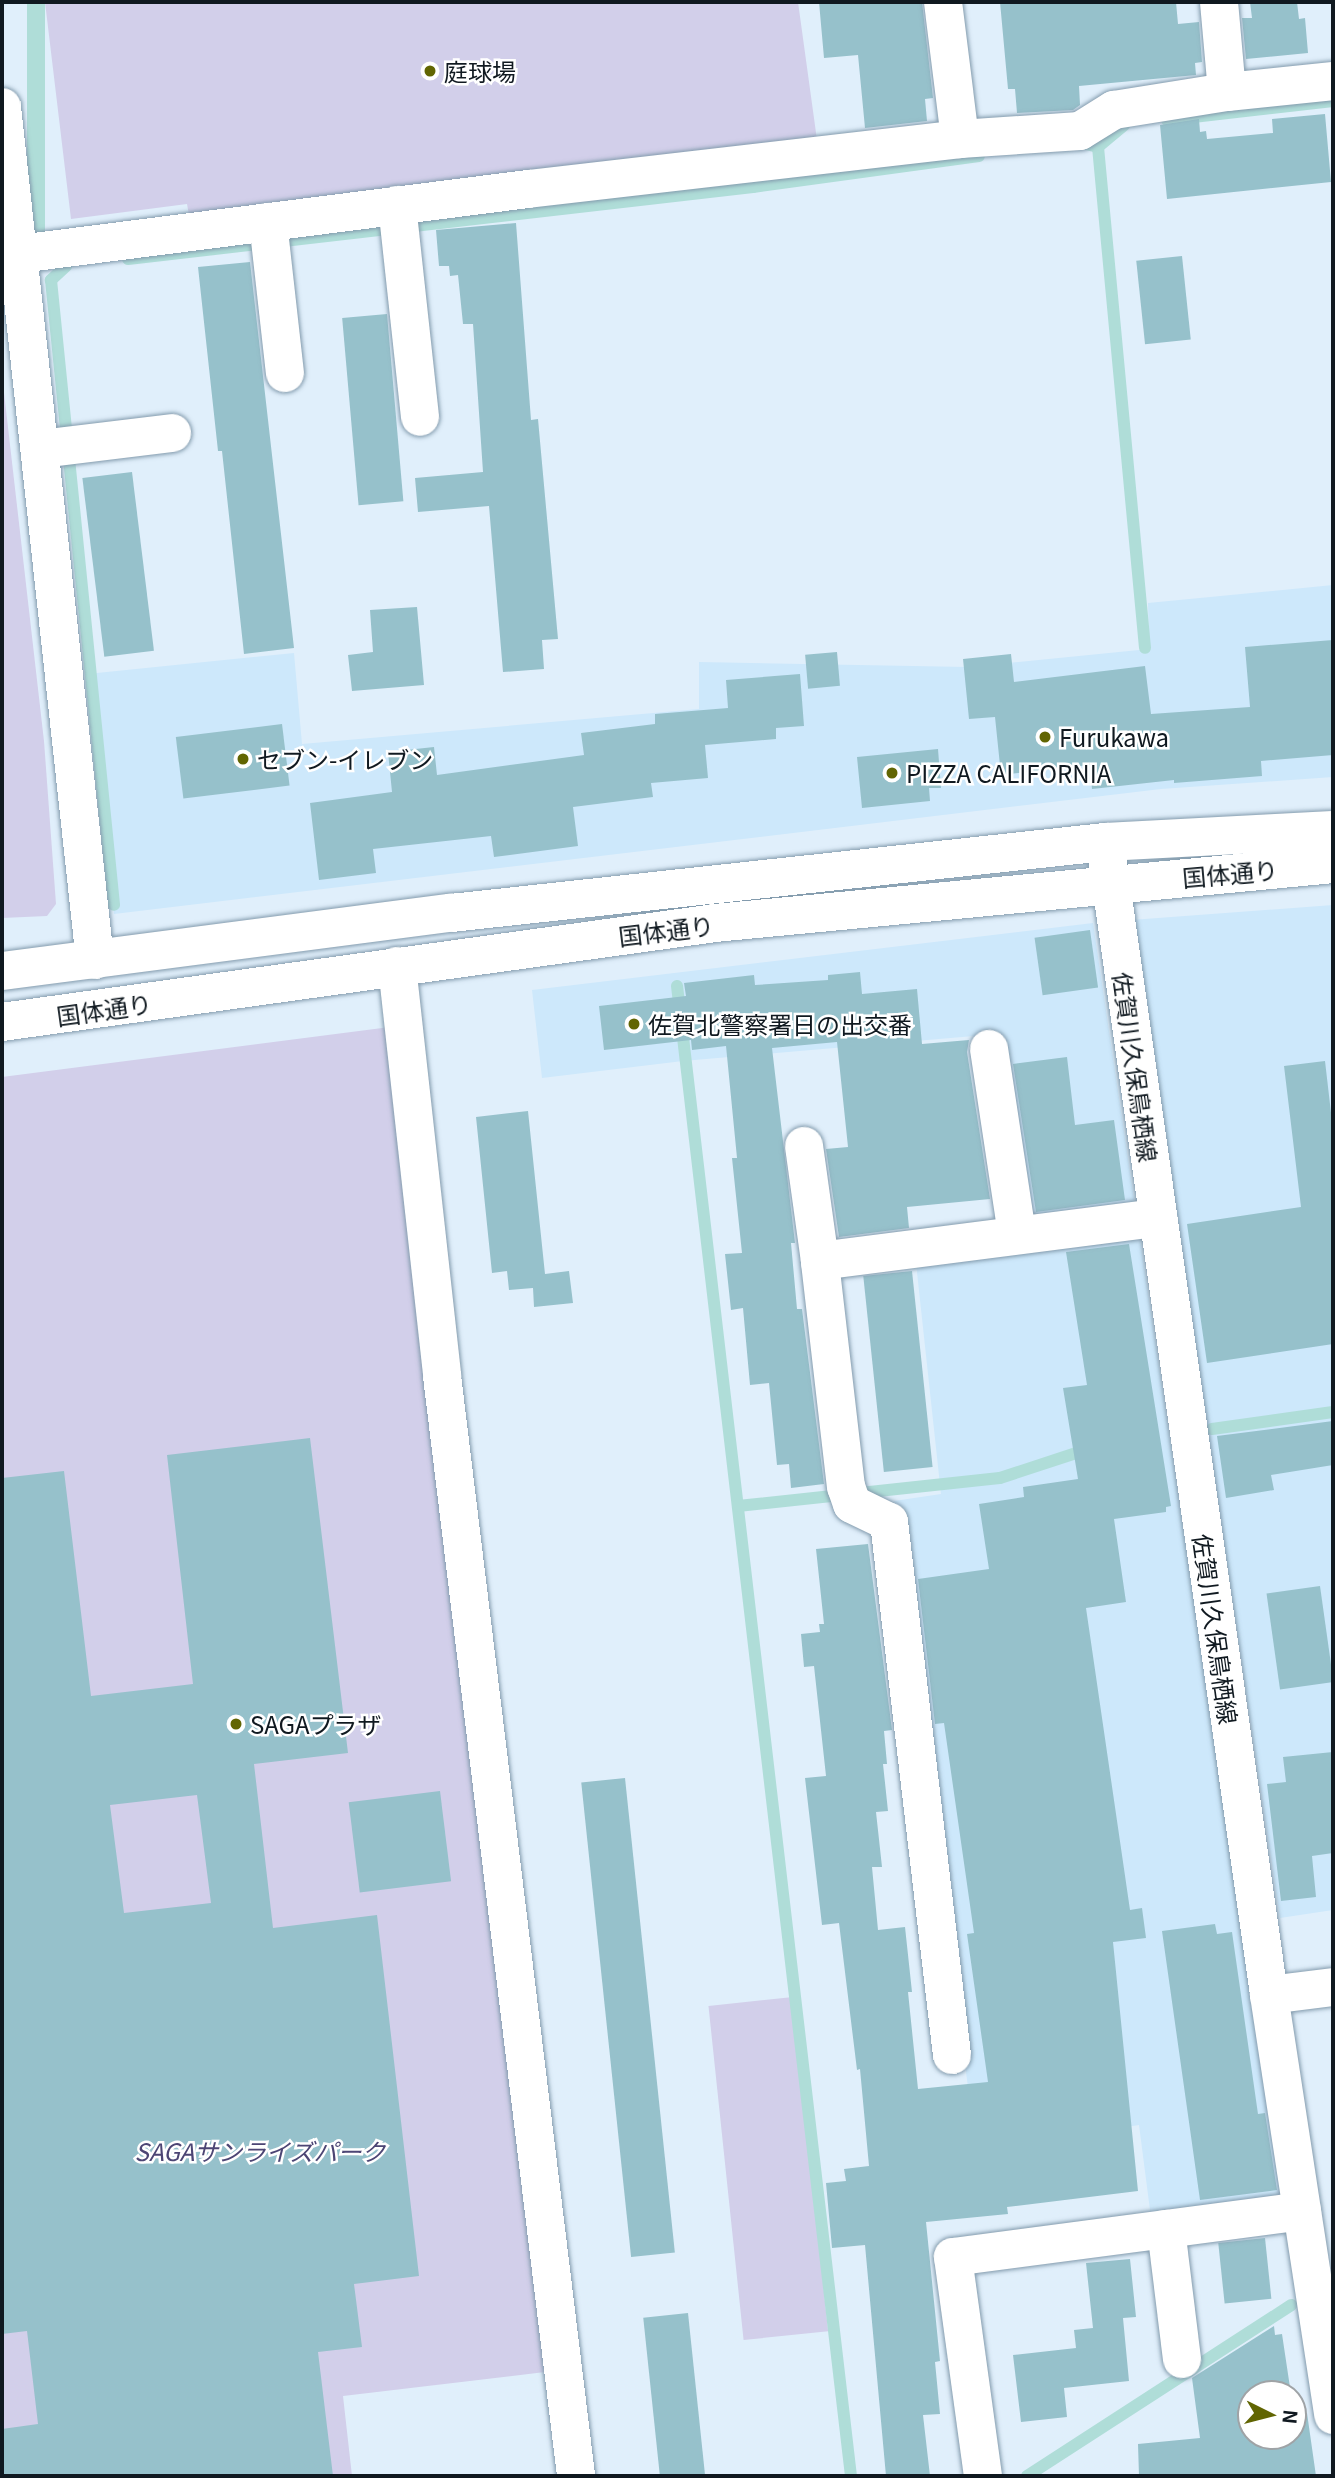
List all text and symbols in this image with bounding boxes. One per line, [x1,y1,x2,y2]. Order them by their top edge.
place label: 庭球場 [444,57,516,85]
marker: 庭球場 [422,63,438,79]
place label: Furukawa [1059,723,1169,751]
marker: Furukawa [1037,729,1053,745]
place label: セブン-イレブン [257,745,433,773]
marker: セブン-イレブン [235,751,251,767]
place label: PIZZA CALIFORNIA [906,759,1111,787]
marker: PIZZA CALIFORNIA [884,765,900,781]
street label: 国体通り [1181,854,1279,892]
street label: 国体通り [617,910,715,950]
street label: 佐賀川久保鳥栖線 [1108,970,1164,1164]
street label: 国体通り [54,988,154,1030]
place label: 佐賀北警察署日の出交番 [648,1010,912,1038]
marker: 佐賀北警察署日の出交番 [626,1016,642,1032]
street label: 佐賀川久保鳥栖線 [1188,1532,1244,1726]
place label: SAGAプラザ [250,1710,382,1738]
marker: SAGAプラザ [228,1716,244,1732]
park label: SAGAサンライズパーク [134,2137,386,2165]
north arrow [1237,2380,1307,2450]
text: N [1277,2409,1306,2426]

